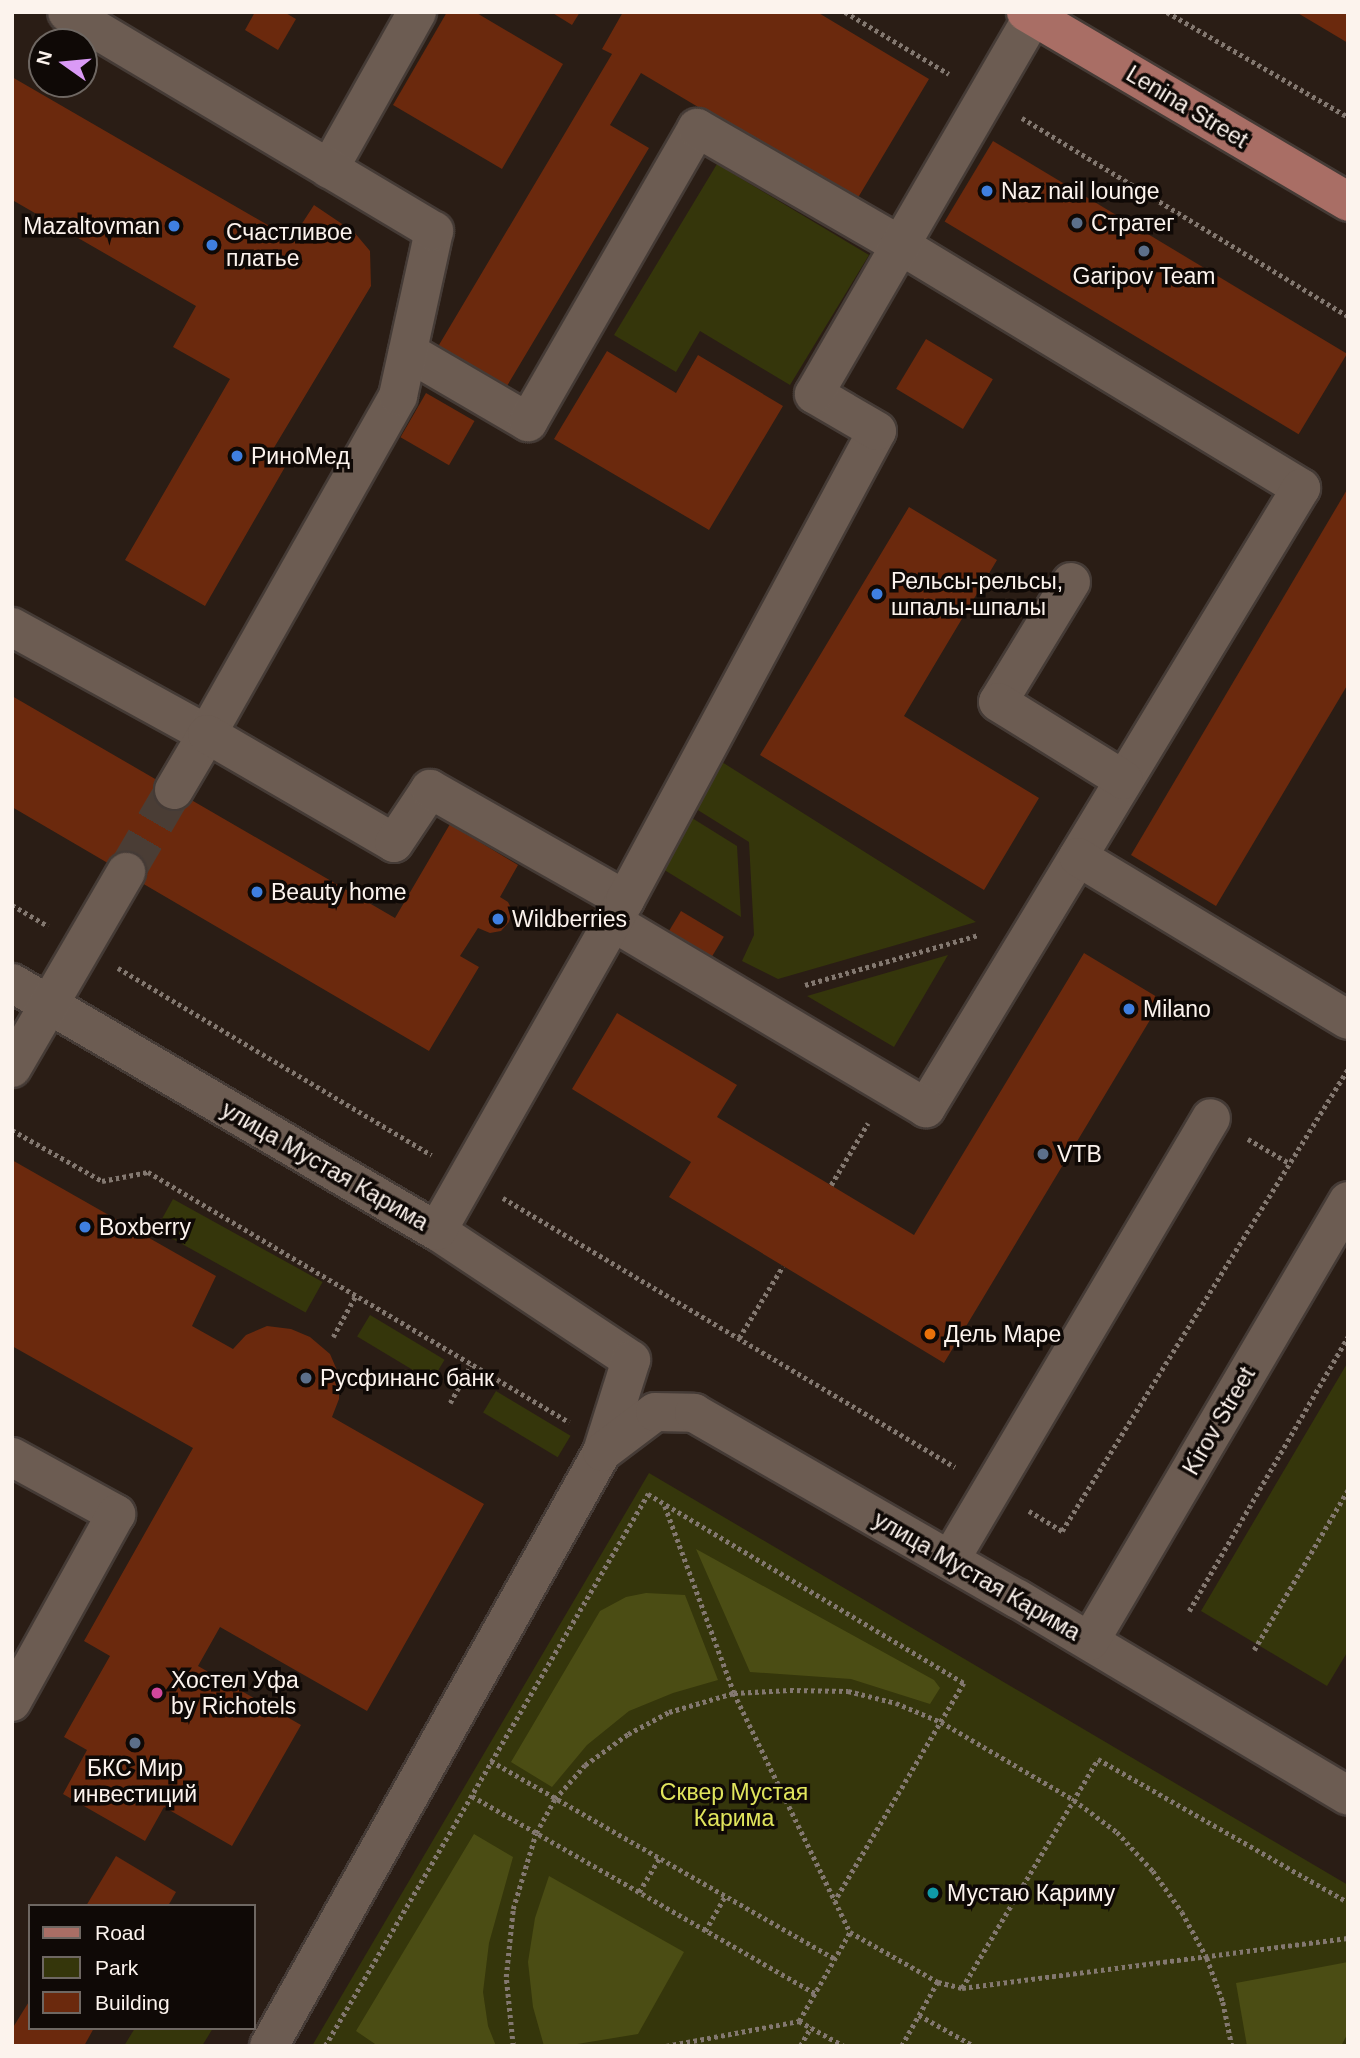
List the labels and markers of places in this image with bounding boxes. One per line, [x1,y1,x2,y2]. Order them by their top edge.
place label: Naz nail lounge [1001,177,1160,205]
marker: Naz nail lounge [979,183,995,199]
place label: Стратег [1091,209,1175,237]
place label: Mazaltovman [23,212,160,240]
marker: Стратег [1069,215,1085,231]
marker: Mazaltovman [166,218,182,234]
place label: Счастливое платье [226,218,352,272]
marker: Счастливое платье [204,237,220,253]
marker: Garipov Team [1136,243,1152,259]
place label: Garipov Team [1072,262,1216,290]
place label: РиноМед [251,442,350,470]
marker: РиноМед [229,448,245,464]
place label: Рельсы-рельсы, шпалы-шпалы [891,567,1063,621]
marker: Рельсы-рельсы, шпалы-шпалы [869,586,885,602]
place label: Beauty home [271,878,407,906]
marker: Beauty home [249,884,265,900]
place label: Wildberries [512,905,627,933]
marker: Wildberries [490,911,506,927]
place label: Milano [1143,995,1211,1023]
marker: Milano [1121,1001,1137,1017]
place label: VTB [1057,1140,1102,1168]
marker: VTB [1035,1146,1051,1162]
place label: Boxberry [99,1213,191,1241]
marker: Boxberry [77,1219,93,1235]
place label: Дель Маре [944,1320,1061,1348]
marker: Дель Маре [922,1326,938,1342]
place label: Русфинанс банк [320,1364,494,1392]
marker: Русфинанс банк [298,1370,314,1386]
place label: Хостел Уфа by Richotels [171,1666,299,1720]
marker: Хостел Уфа by Richotels [149,1685,165,1701]
marker: БКС Мир инвестиций [127,1735,143,1751]
place label: БКС Мир инвестиций [73,1754,197,1808]
place label: Мустаю Кариму [947,1879,1115,1907]
marker: Мустаю Кариму [925,1885,941,1901]

